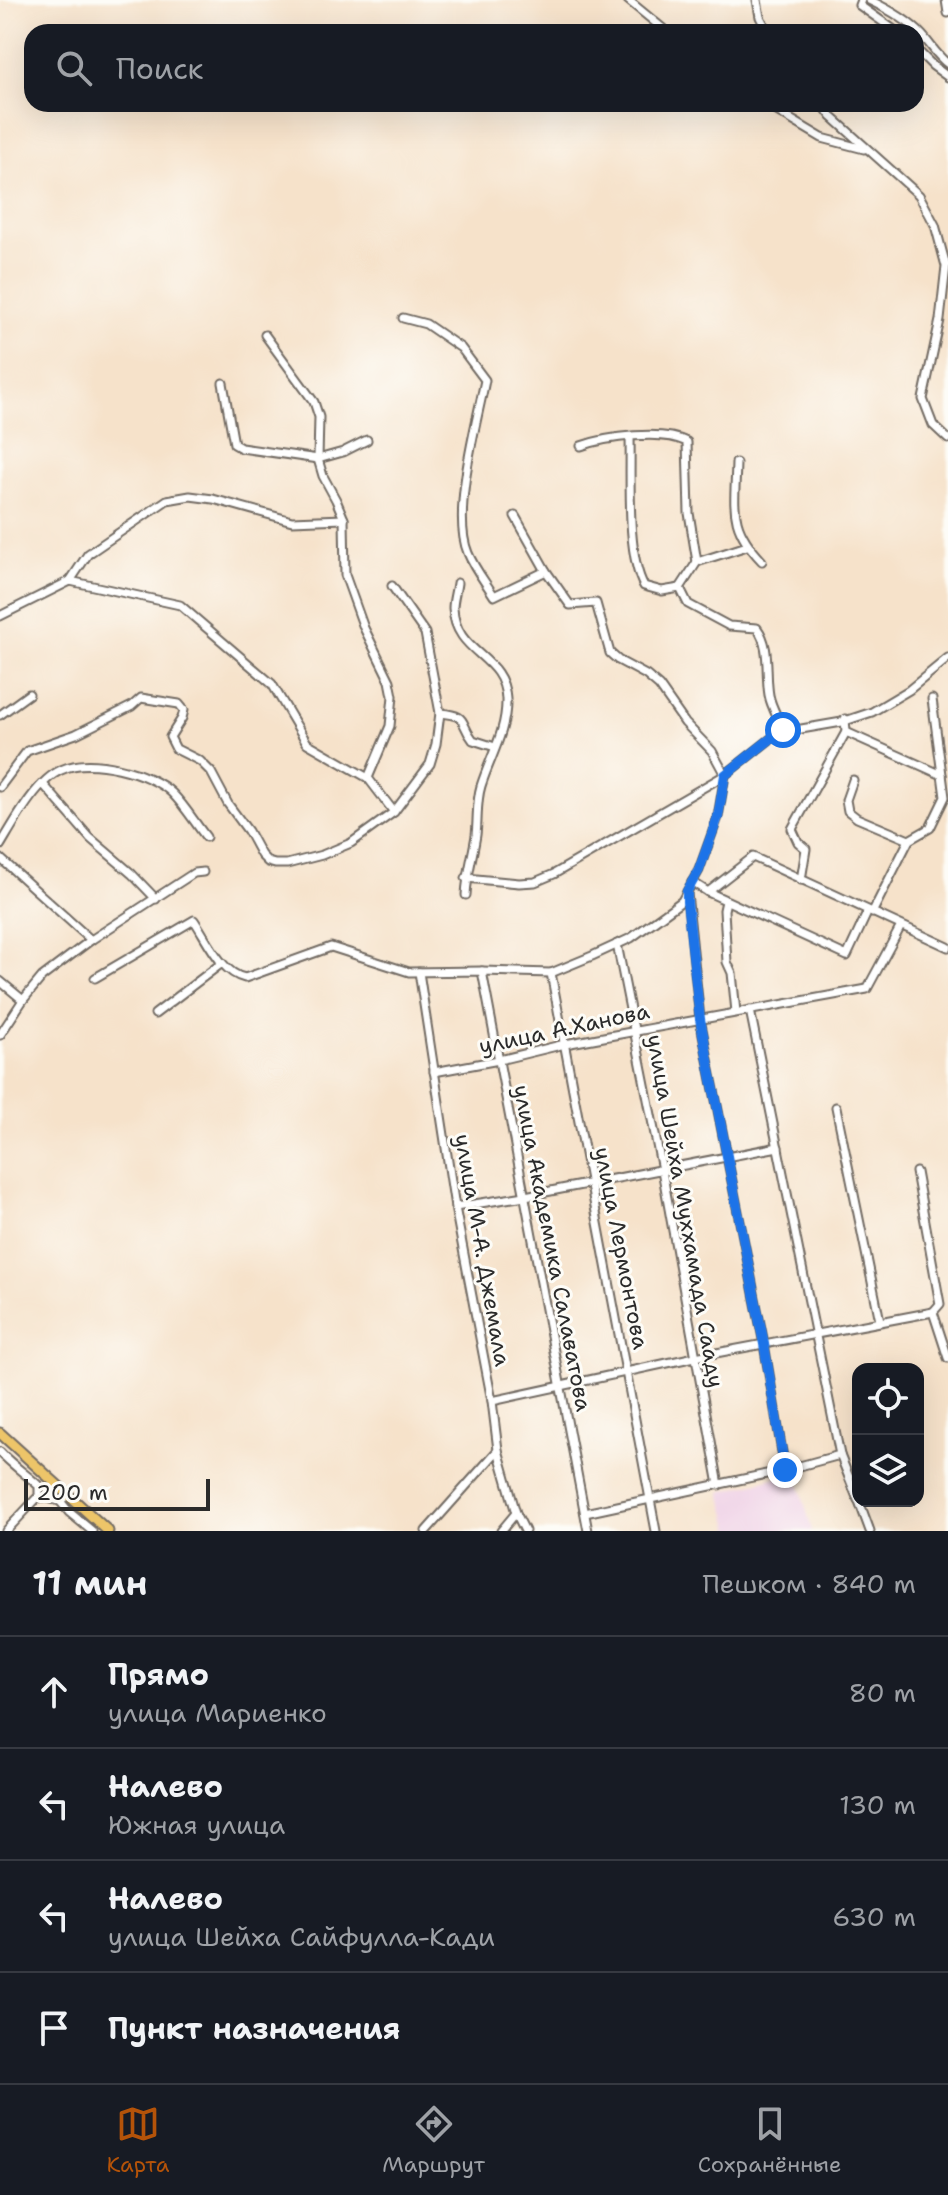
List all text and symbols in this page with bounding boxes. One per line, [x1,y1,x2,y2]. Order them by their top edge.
search box [24,24,924,112]
icon: search [52,46,96,90]
text: Поиск [116,48,204,89]
route start [765,712,801,748]
street label: улица А.Ханова [476,996,652,1061]
street label: улица Шейха Муххамада Сааду [640,1032,731,1390]
street label: улица Академика Салаватова [507,1082,598,1414]
street label: улица М-А. Джемала [448,1132,517,1369]
street label: улица Лермонтова [588,1144,655,1352]
map controls [852,1363,924,1507]
button: locate [852,1363,924,1435]
button: layers [852,1435,924,1507]
route end [767,1452,803,1488]
scale bar [24,1475,210,1511]
text: 200 m [36,1478,108,1507]
text: 11 мин [32,1560,147,1606]
text: Пешком · 840 m [703,1566,916,1601]
text: Прямо [108,1654,209,1695]
icon: ahead [32,1670,76,1714]
text: 80 m [849,1675,916,1710]
text: улица Мариенко [108,1695,327,1730]
text: Налево [108,1766,223,1807]
icon: left [32,1782,76,1826]
text: 130 m [839,1787,916,1822]
text: Южная улица [108,1807,285,1842]
text: Налево [108,1878,223,1919]
icon: left [32,1894,76,1938]
text: 630 m [832,1899,916,1934]
text: улица Шейха Сайфулла-Кади [108,1919,495,1954]
icon: arrive [32,2006,76,2050]
text: Пункт назначения [108,2008,400,2049]
tab: Карта [106,2102,169,2179]
tab: Маршрут [382,2102,485,2179]
tab: Сохранённые [698,2102,842,2179]

